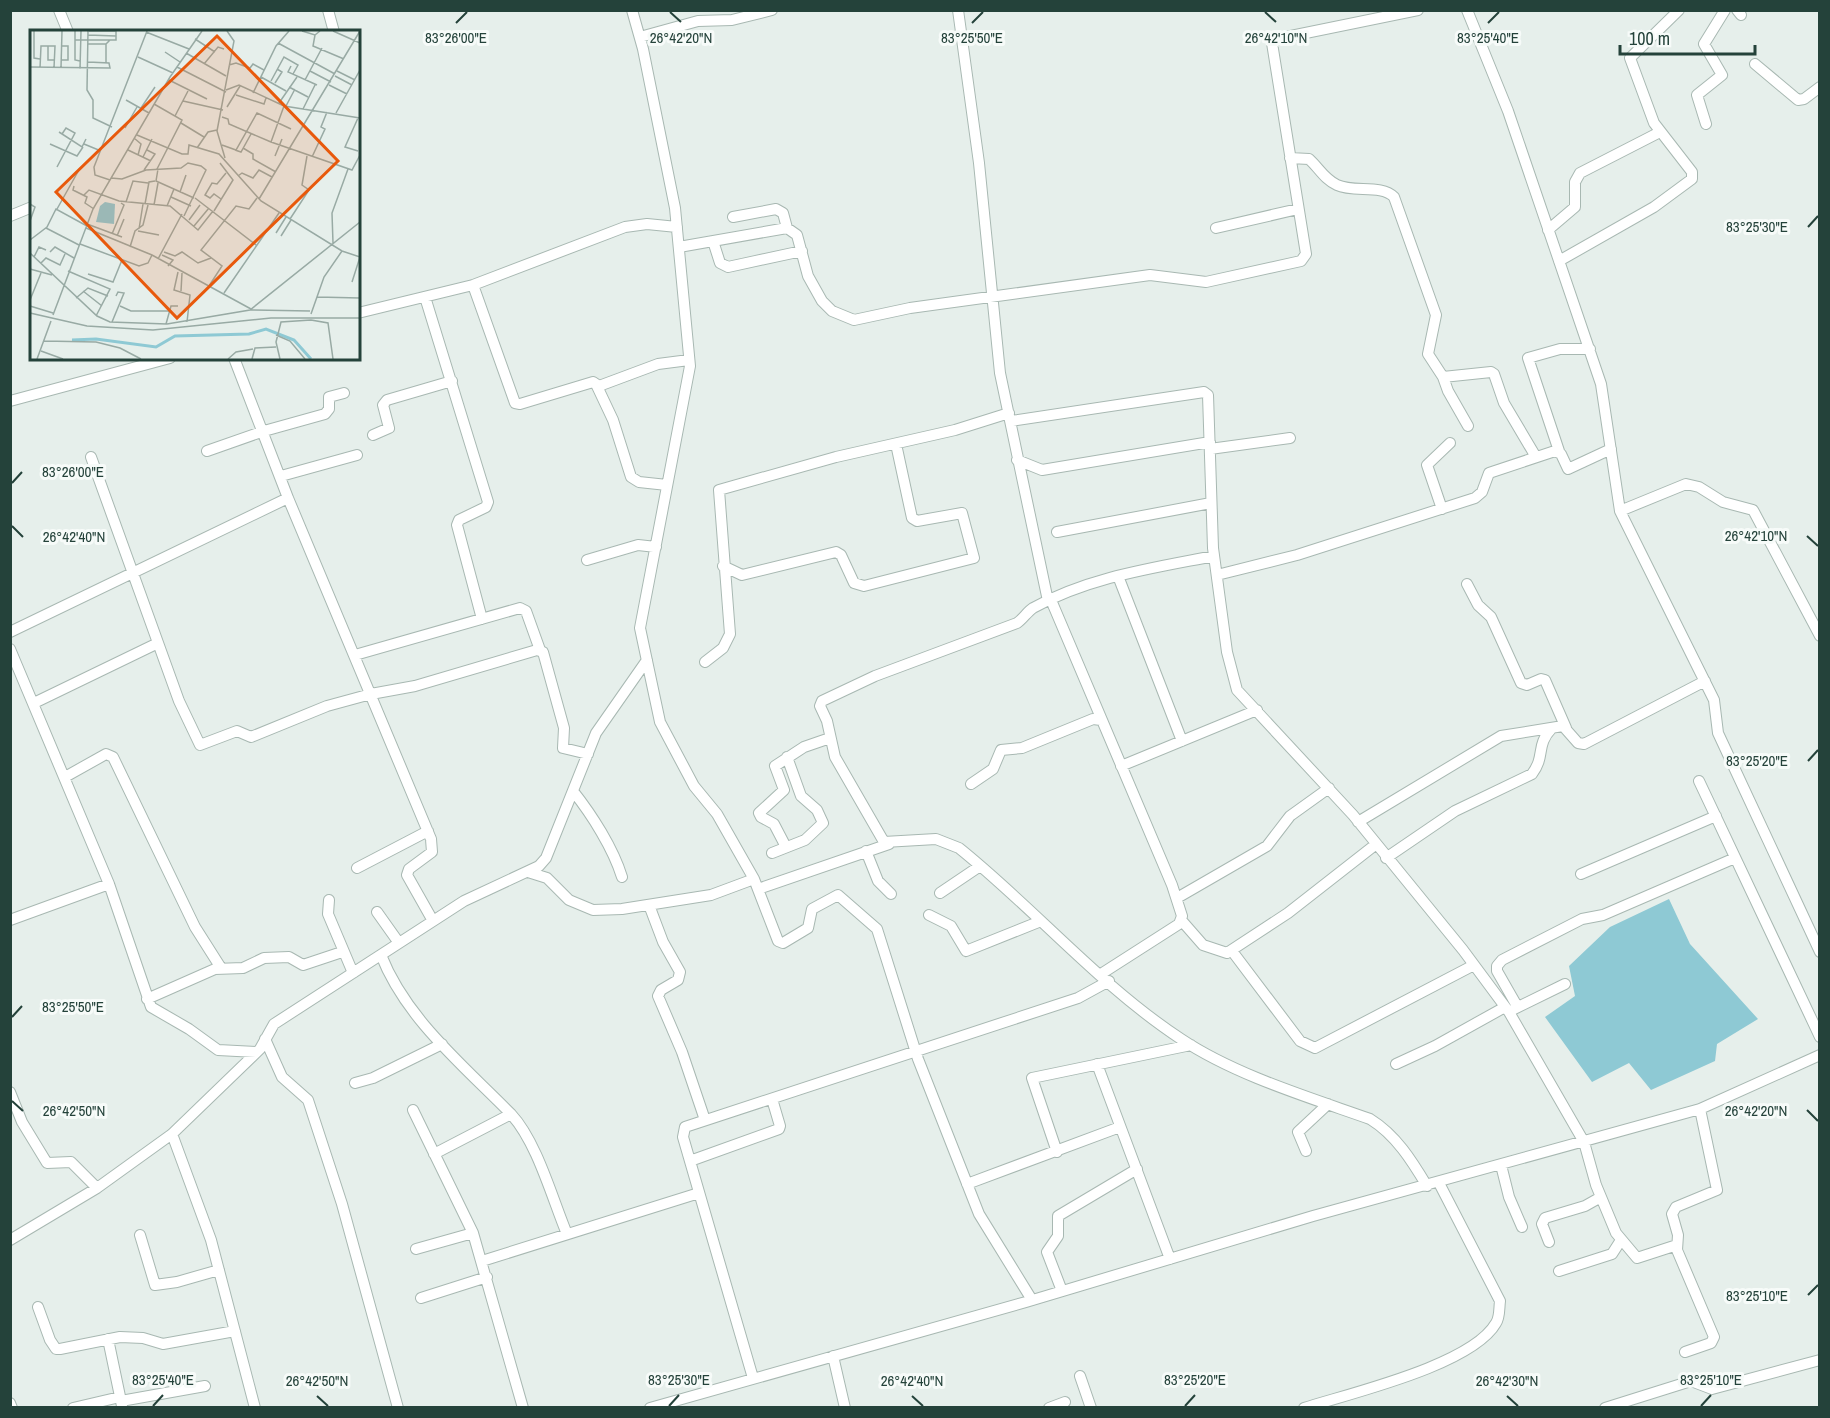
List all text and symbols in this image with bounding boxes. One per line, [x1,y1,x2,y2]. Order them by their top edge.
scale bar [1620,18,1755,56]
text: 100 m [1629,26,1670,51]
text: 83°26'00"E [425,27,487,48]
text: 26°42'20"N [650,27,712,48]
text: 83°25'50"E [941,27,1003,48]
text: 26°42'10"N [1245,27,1307,48]
text: 83°25'40"E [1457,27,1519,48]
inset map [30,30,360,360]
text: 83°25'30"E [1726,216,1788,237]
text: 83°26'00"E [42,461,104,482]
text: 26°42'10"N [1725,525,1787,546]
text: 26°42'40"N [43,526,105,547]
text: 83°25'20"E [1726,750,1788,771]
text: 83°25'50"E [42,996,104,1017]
text: 26°42'50"N [43,1100,105,1121]
text: 26°42'20"N [1725,1100,1787,1121]
text: 83°25'10"E [1726,1285,1788,1306]
text: 83°25'40"E [132,1369,194,1390]
text: 83°25'30"E [648,1369,710,1390]
text: 83°25'20"E [1164,1369,1226,1390]
text: 83°25'10"E [1680,1369,1742,1390]
text: 26°42'50"N [286,1370,348,1391]
text: 26°42'40"N [881,1370,943,1391]
text: 26°42'30"N [1476,1370,1538,1391]

